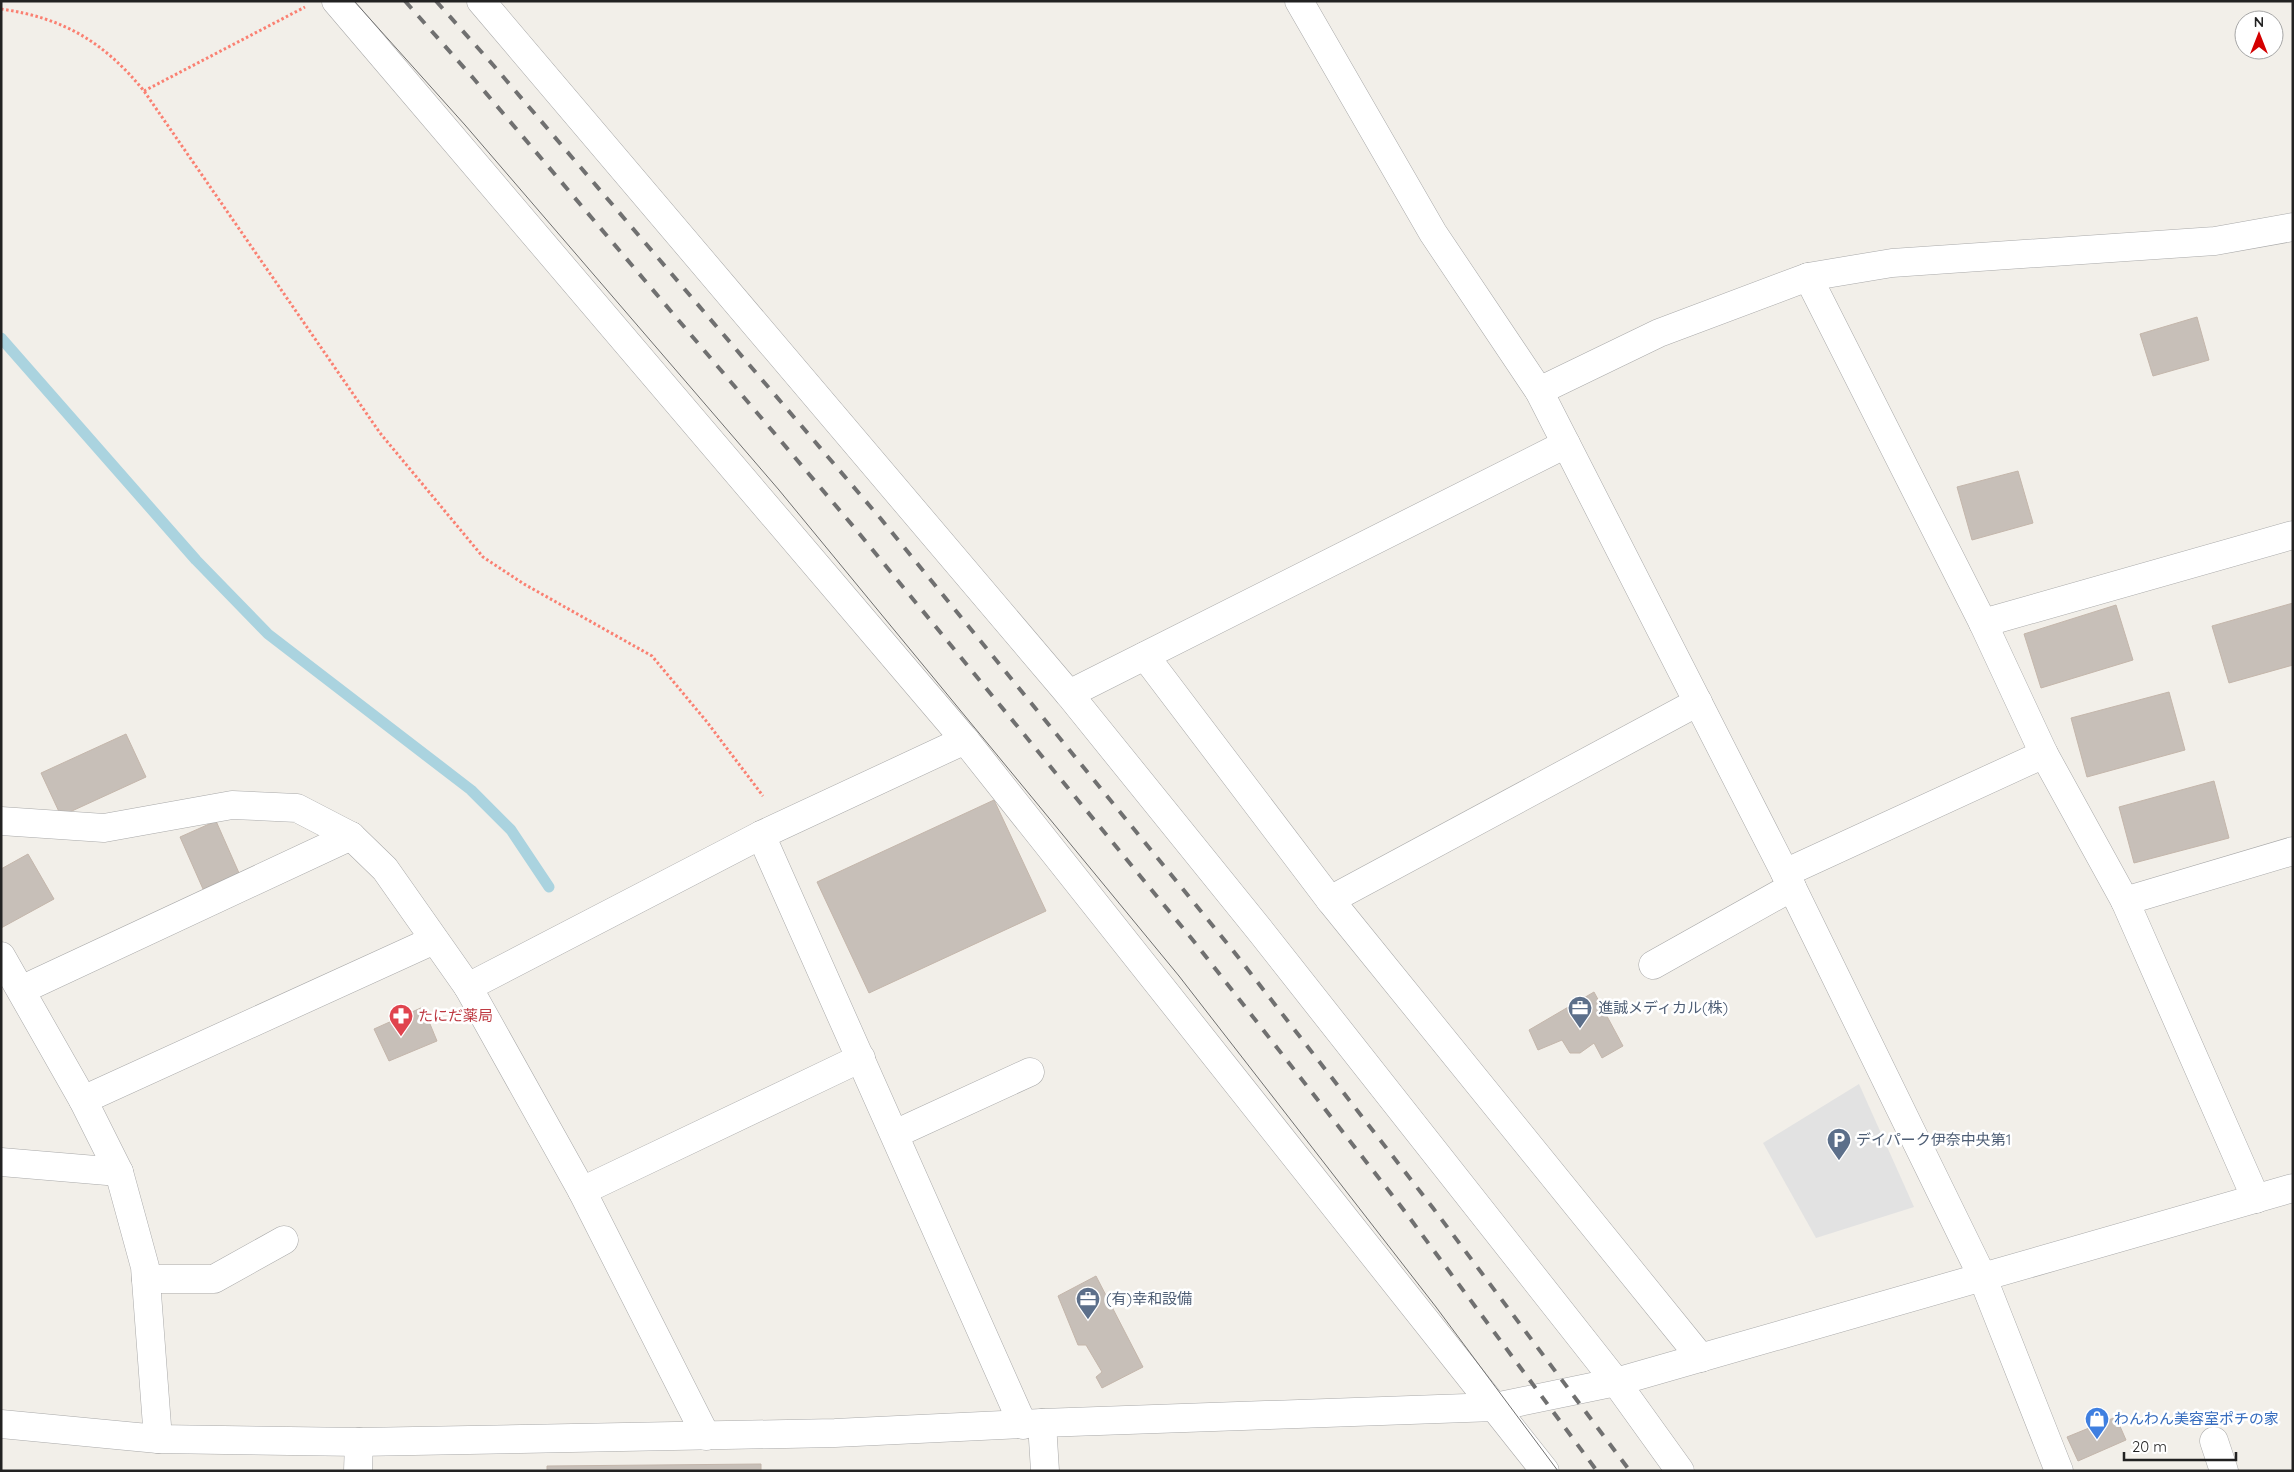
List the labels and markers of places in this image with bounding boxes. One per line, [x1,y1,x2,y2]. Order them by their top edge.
office icon: 進誠メディカル(株) [1567,995,1593,1029]
place label: 進誠メディカル(株) [1598,998,1728,1017]
pharmacy icon: たにだ薬局 [388,1003,414,1037]
place label: たにだ薬局 [418,1006,493,1025]
parking icon: デイパーク伊奈中央第1 [1826,1127,1852,1161]
place label: デイパーク伊奈中央第1 [1856,1130,2011,1149]
office icon: (有)幸和設備 [1075,1286,1101,1320]
place label: (有)幸和設備 [1106,1289,1192,1308]
shop icon: わんわん美容室ポチの家 [2084,1406,2110,1440]
place label: わんわん美容室ポチの家 [2114,1409,2279,1428]

